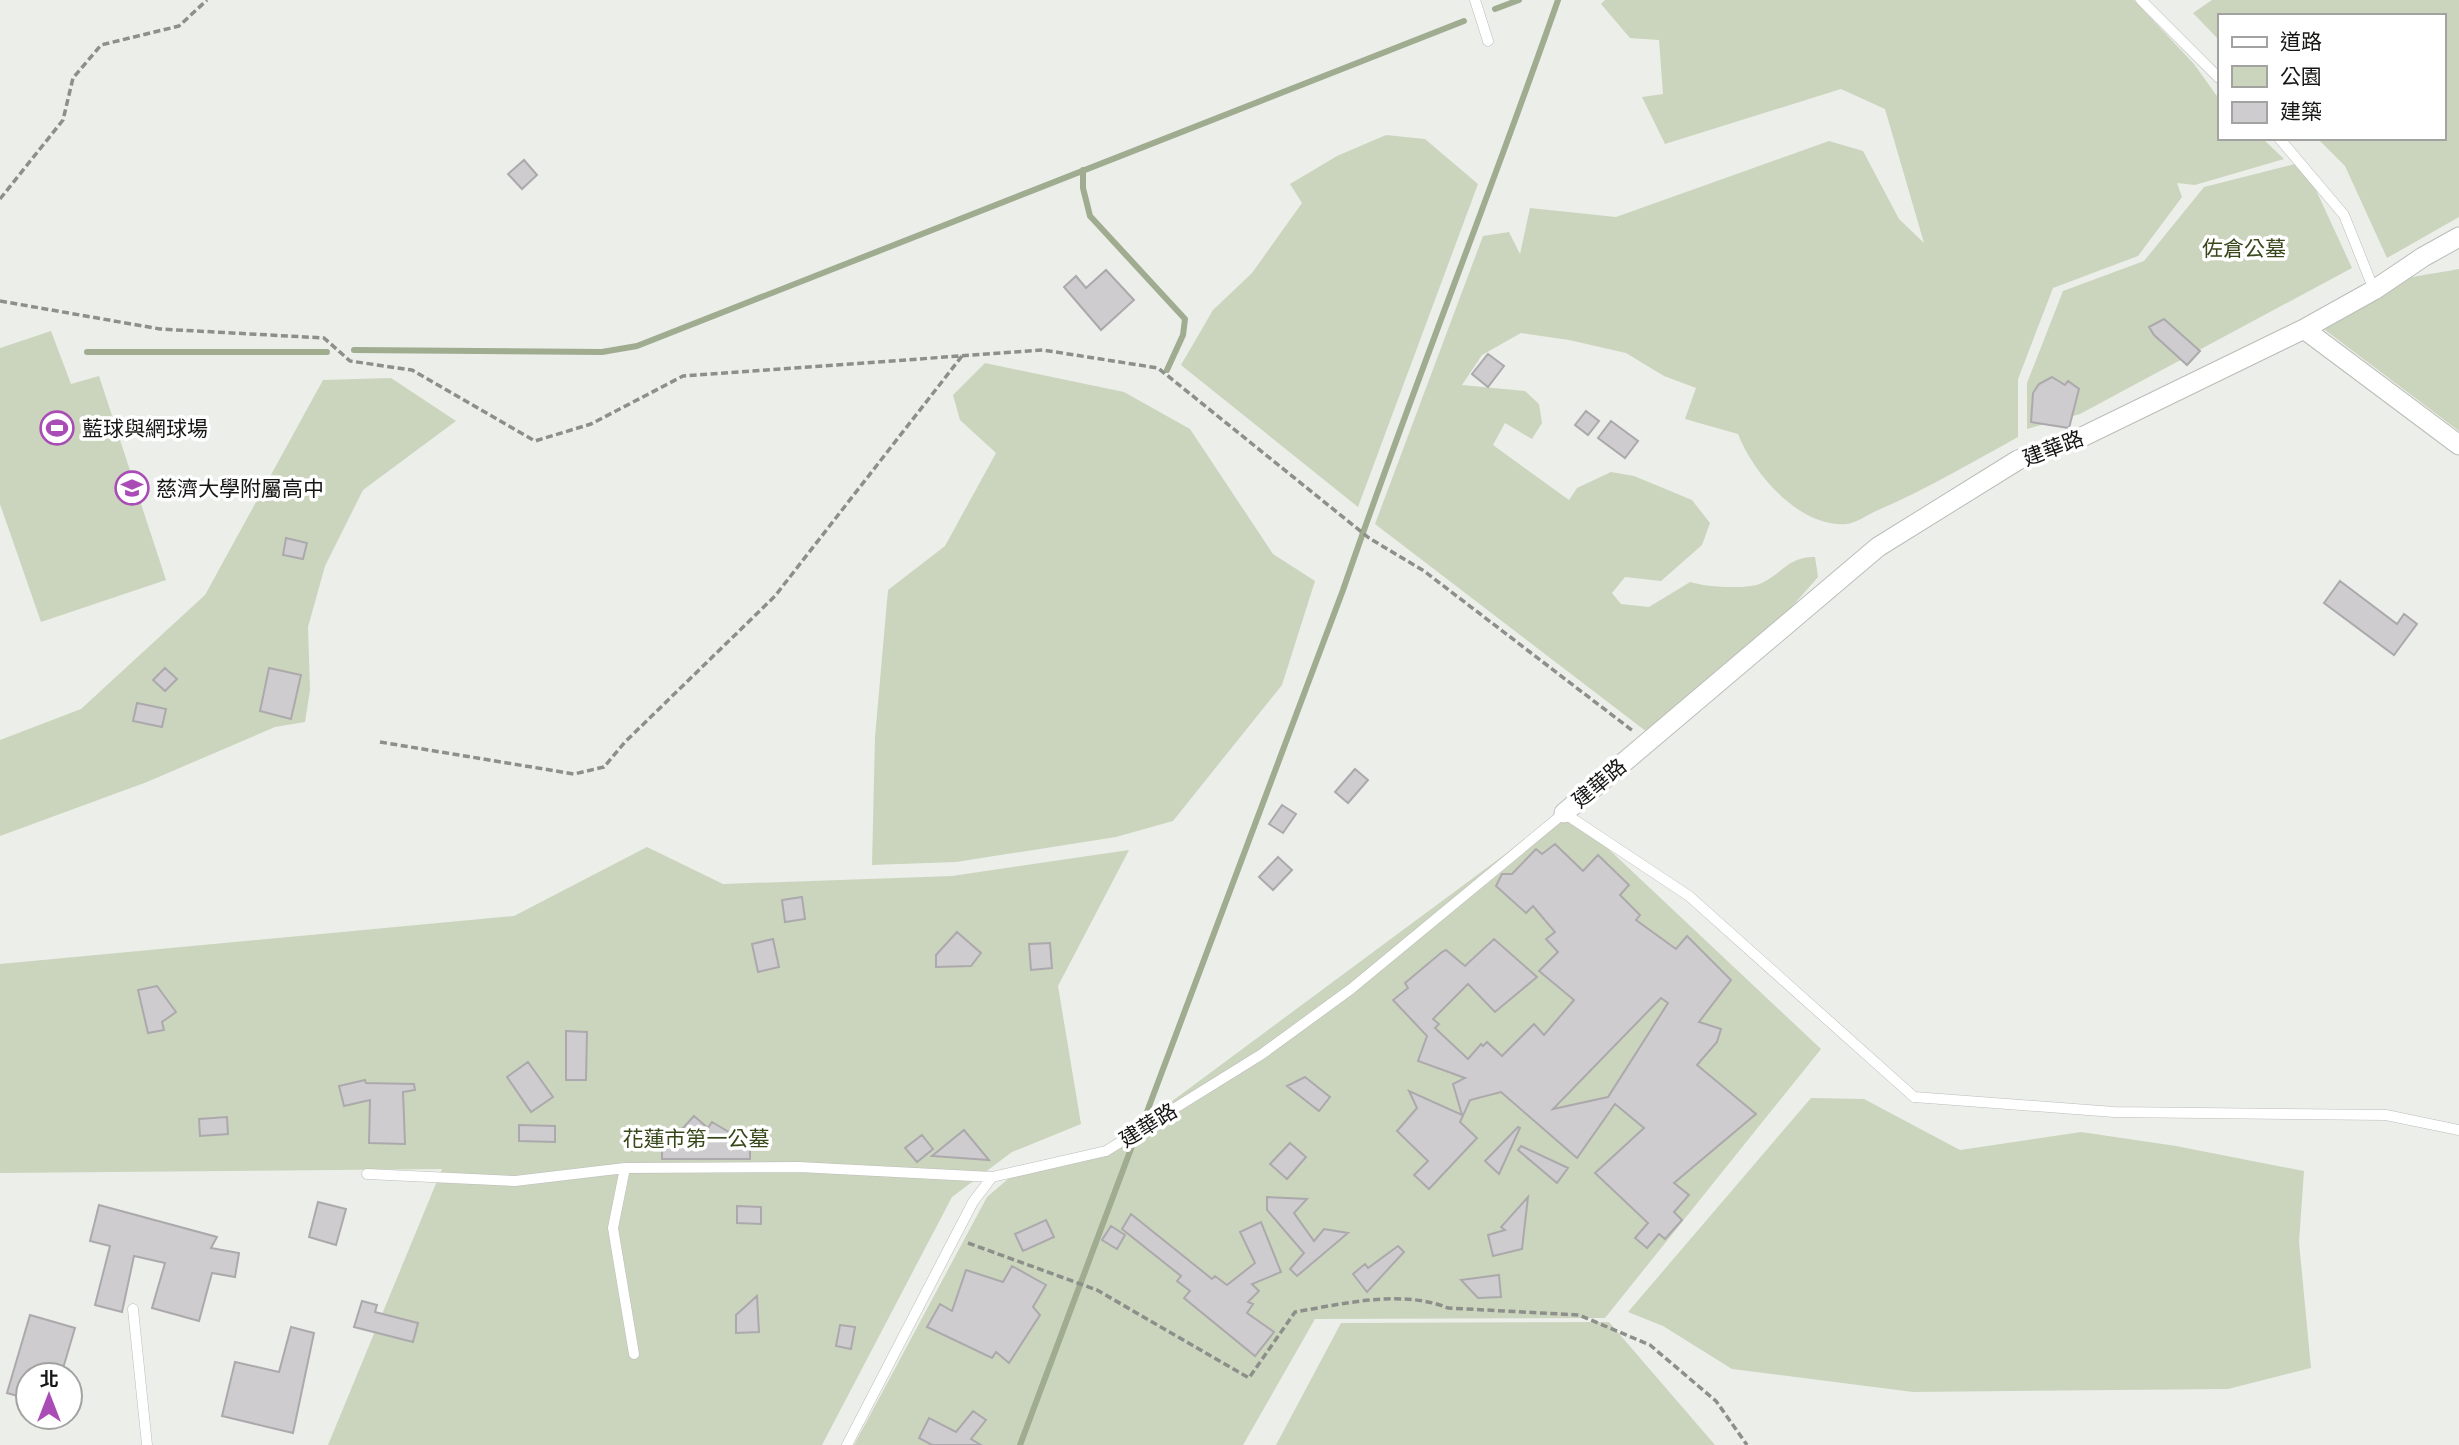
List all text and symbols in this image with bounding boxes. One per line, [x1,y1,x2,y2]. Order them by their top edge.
legend [2218,14,2445,140]
text: 道路 [2280,27,2322,56]
text: 公園 [2280,62,2322,91]
text: 建築 [2280,97,2322,126]
park label: 佐倉公墓 [2202,234,2286,263]
sports icon: 藍球與網球場 [38,409,76,447]
place label: 藍球與網球場 [82,414,208,443]
street label: 建華路 [2018,423,2088,473]
school or university icon: 慈濟大學附屬高中 [113,469,151,507]
place label: 慈濟大學附屬高中 [156,474,324,503]
street label: 建華路 [1566,752,1632,814]
street label: 建華路 [1114,1096,1182,1154]
park label: 花蓮市第一公墓 [623,1124,770,1153]
north arrow [14,1361,84,1431]
text: 北 [39,1366,59,1393]

